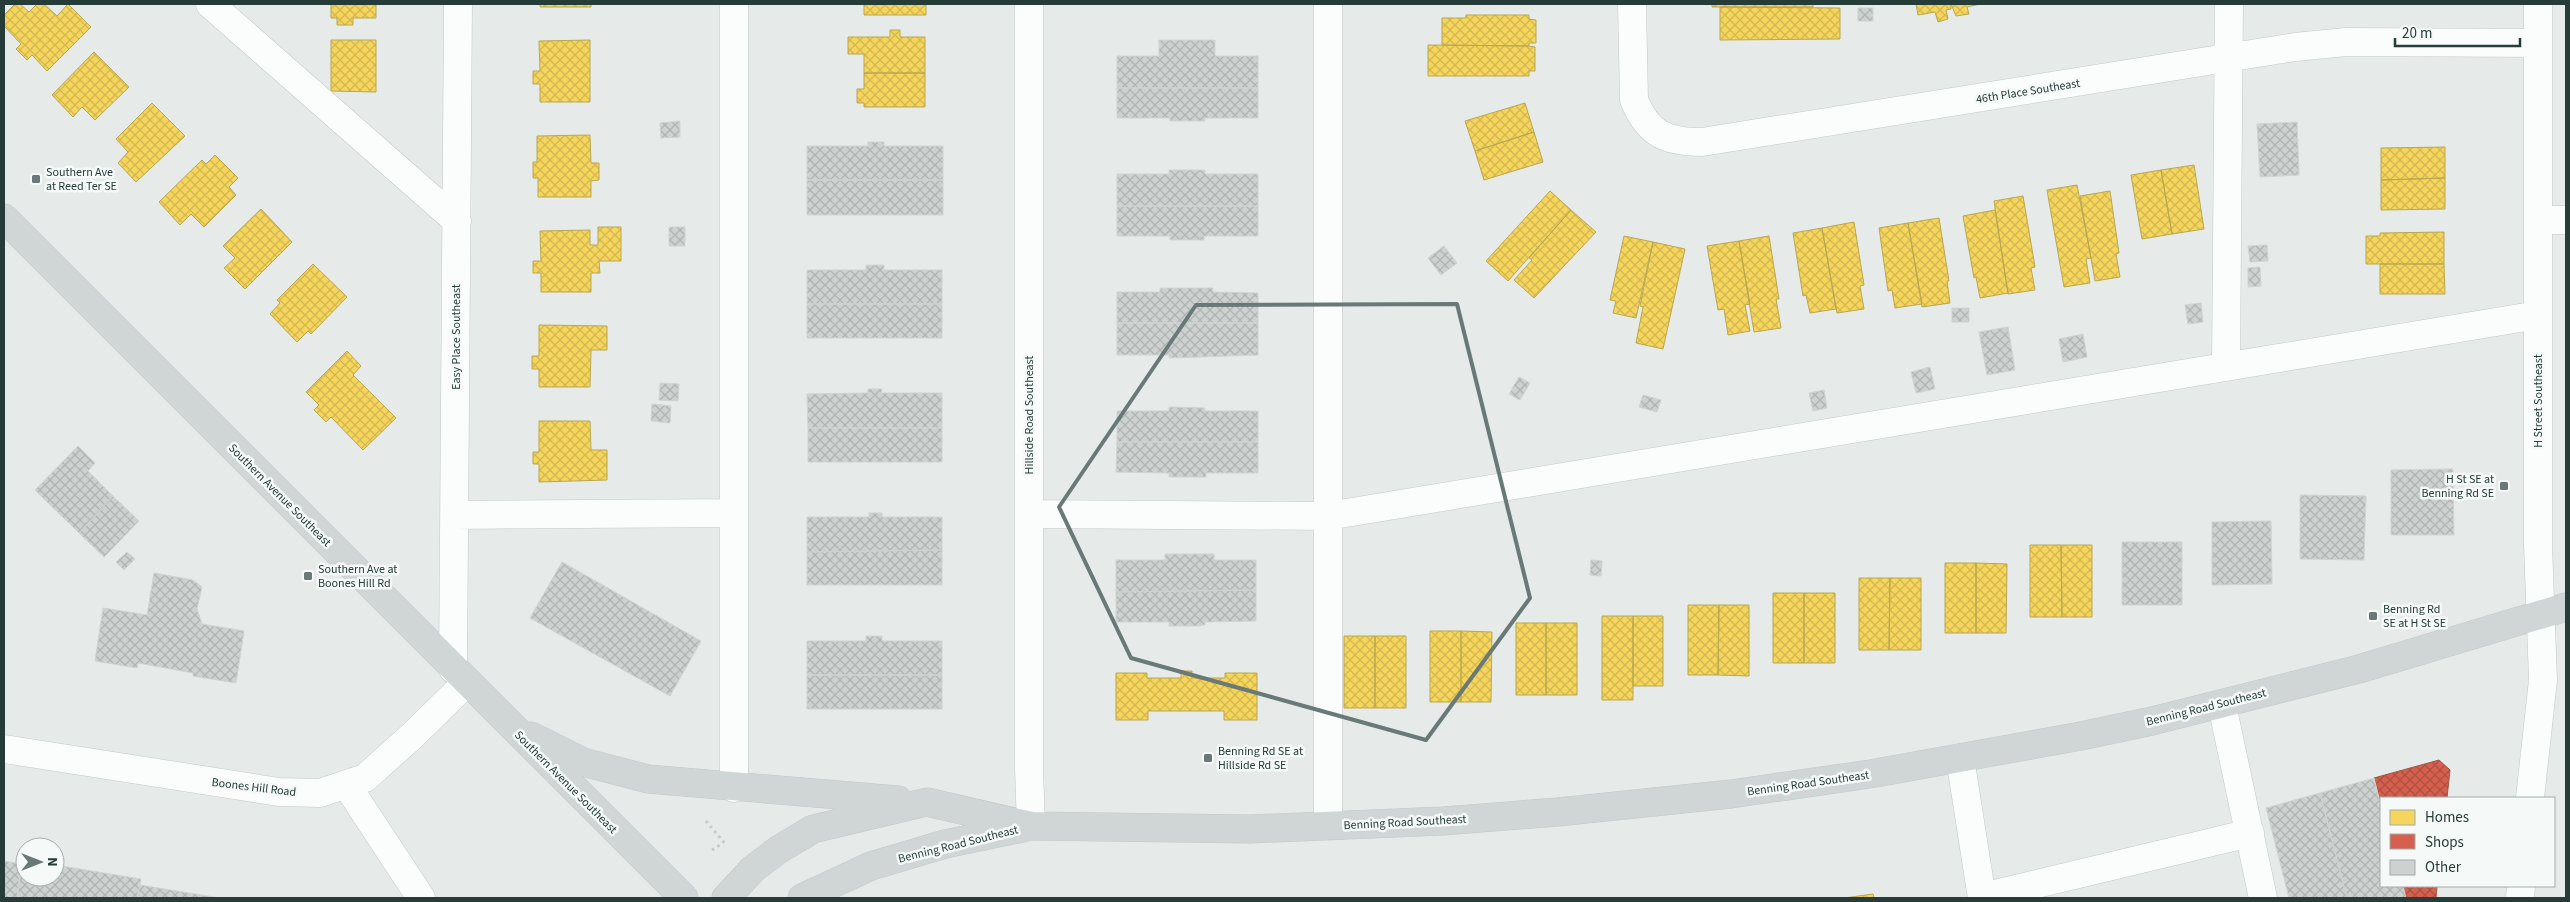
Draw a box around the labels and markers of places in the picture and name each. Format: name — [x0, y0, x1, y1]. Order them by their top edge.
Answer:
place label: Southern Ave at Reed Ter SE — [46, 164, 117, 195]
marker: Southern Ave at Reed Ter SE — [30, 173, 42, 185]
place label: H St SE at Benning Rd SE — [2421, 471, 2494, 502]
marker: H St SE at Benning Rd SE — [2498, 480, 2510, 492]
place label: Southern Ave at Boones Hill Rd — [318, 561, 397, 592]
marker: Southern Ave at Boones Hill Rd — [302, 570, 314, 582]
place label: Benning Rd SE at H St SE — [2383, 601, 2446, 632]
marker: Benning Rd SE at H St SE — [2367, 610, 2379, 622]
place label: Benning Rd SE at Hillside Rd SE — [1218, 743, 1303, 774]
marker: Benning Rd SE at Hillside Rd SE — [1202, 752, 1214, 764]

